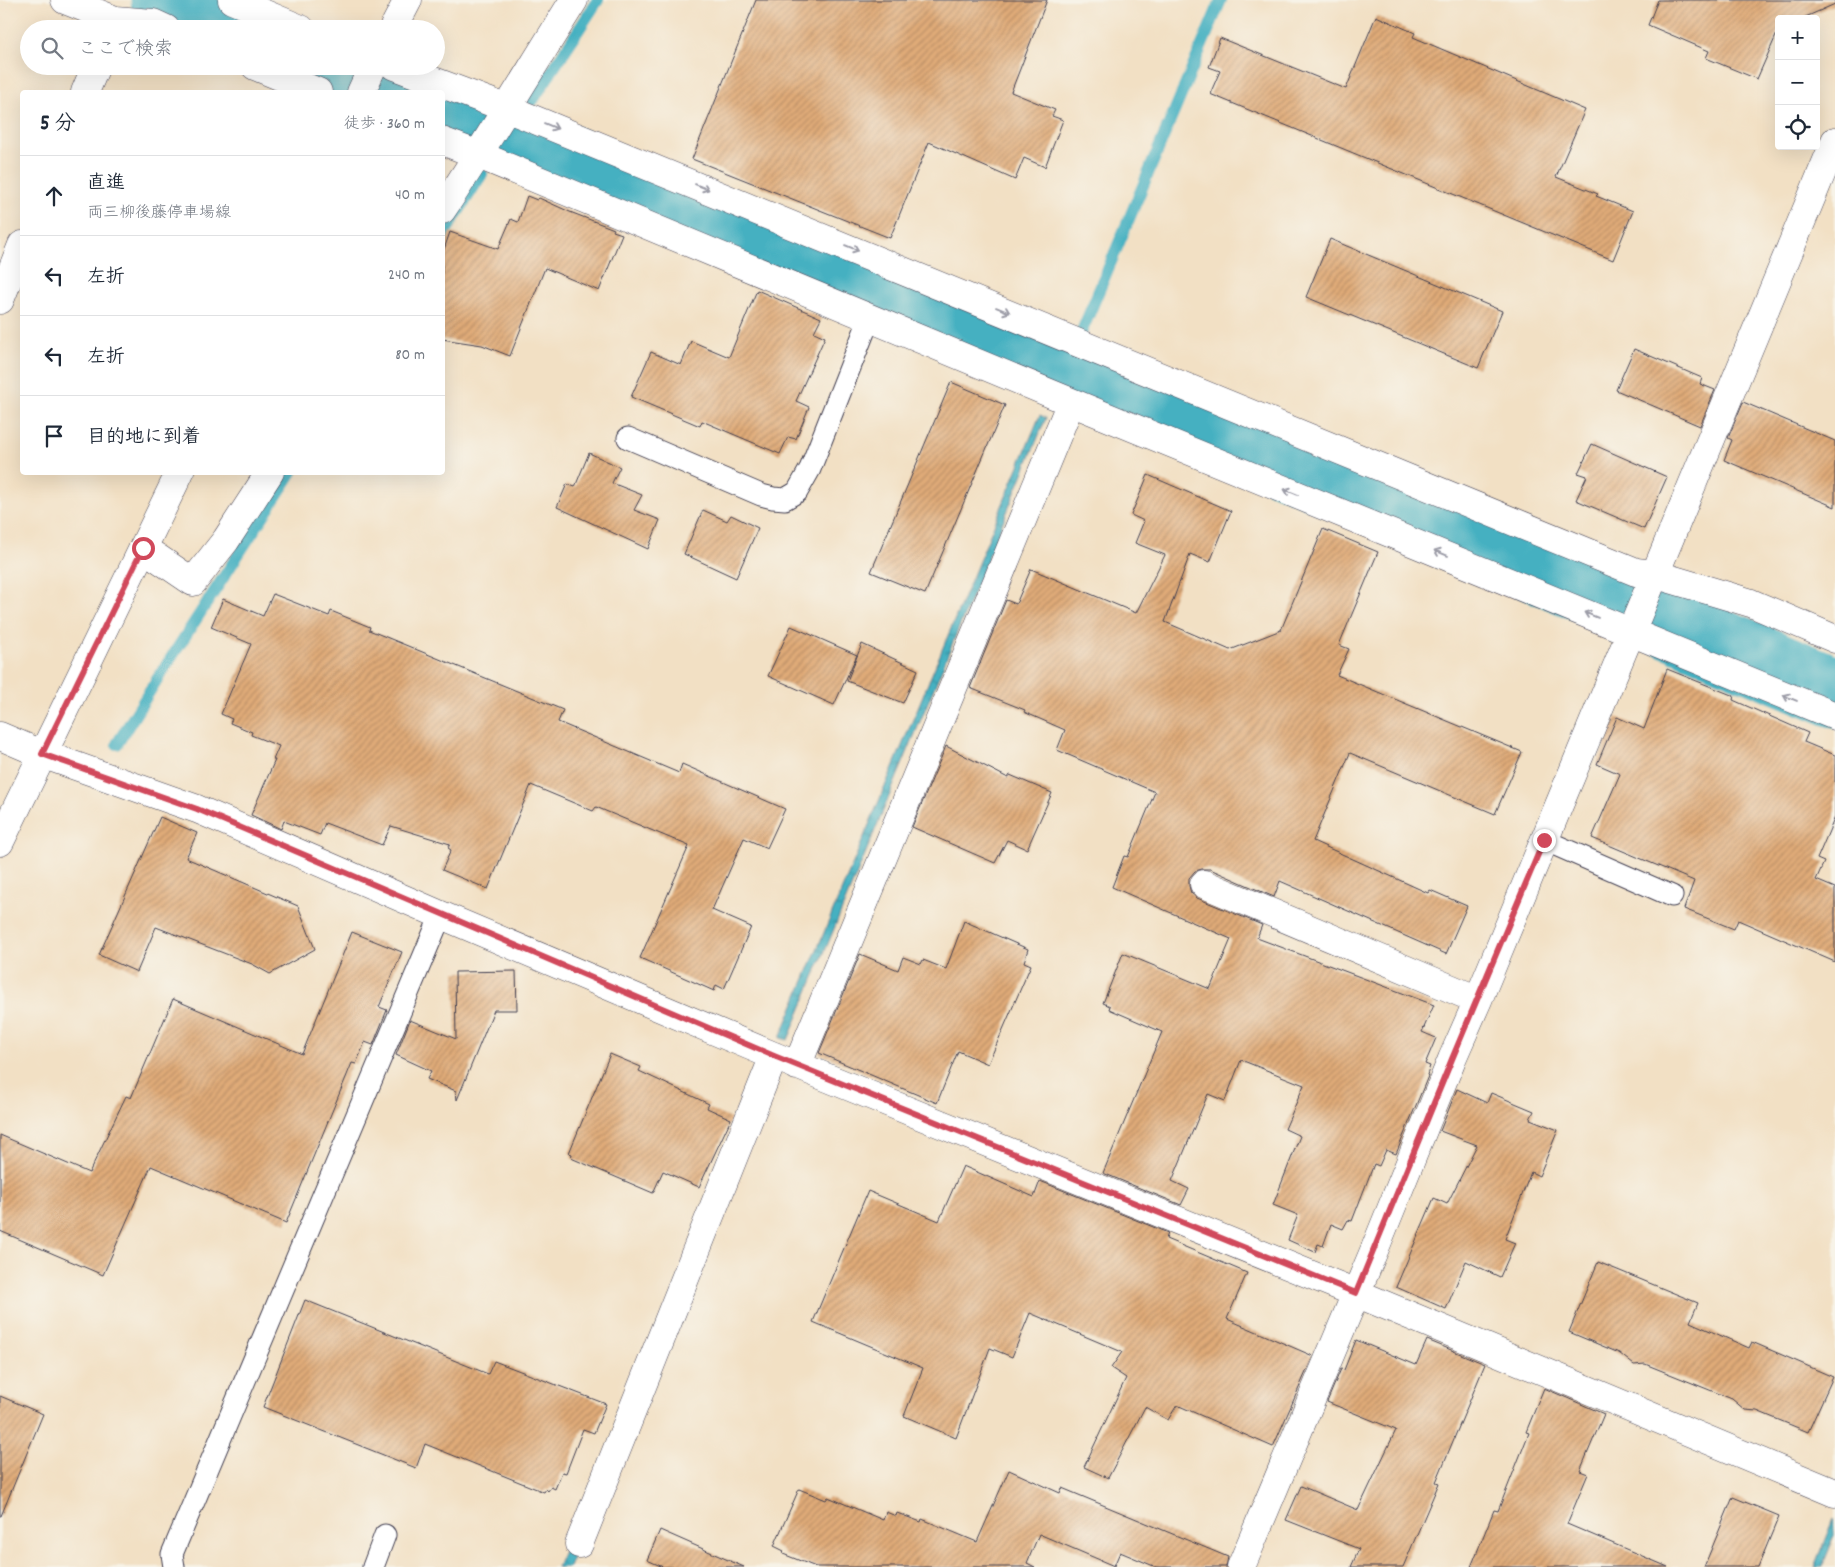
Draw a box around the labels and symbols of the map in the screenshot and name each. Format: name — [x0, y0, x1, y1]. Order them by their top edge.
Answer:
one-way arrow — [543, 122, 558, 131]
one-way arrow — [694, 183, 709, 192]
one-way arrow — [845, 245, 860, 254]
one-way arrow — [995, 306, 1010, 315]
one-way arrow — [1284, 486, 1299, 496]
route start — [132, 537, 155, 560]
one-way arrow — [1434, 548, 1449, 558]
one-way arrow — [1584, 610, 1600, 619]
one-way arrow — [1783, 692, 1798, 702]
route end — [1533, 829, 1556, 852]

